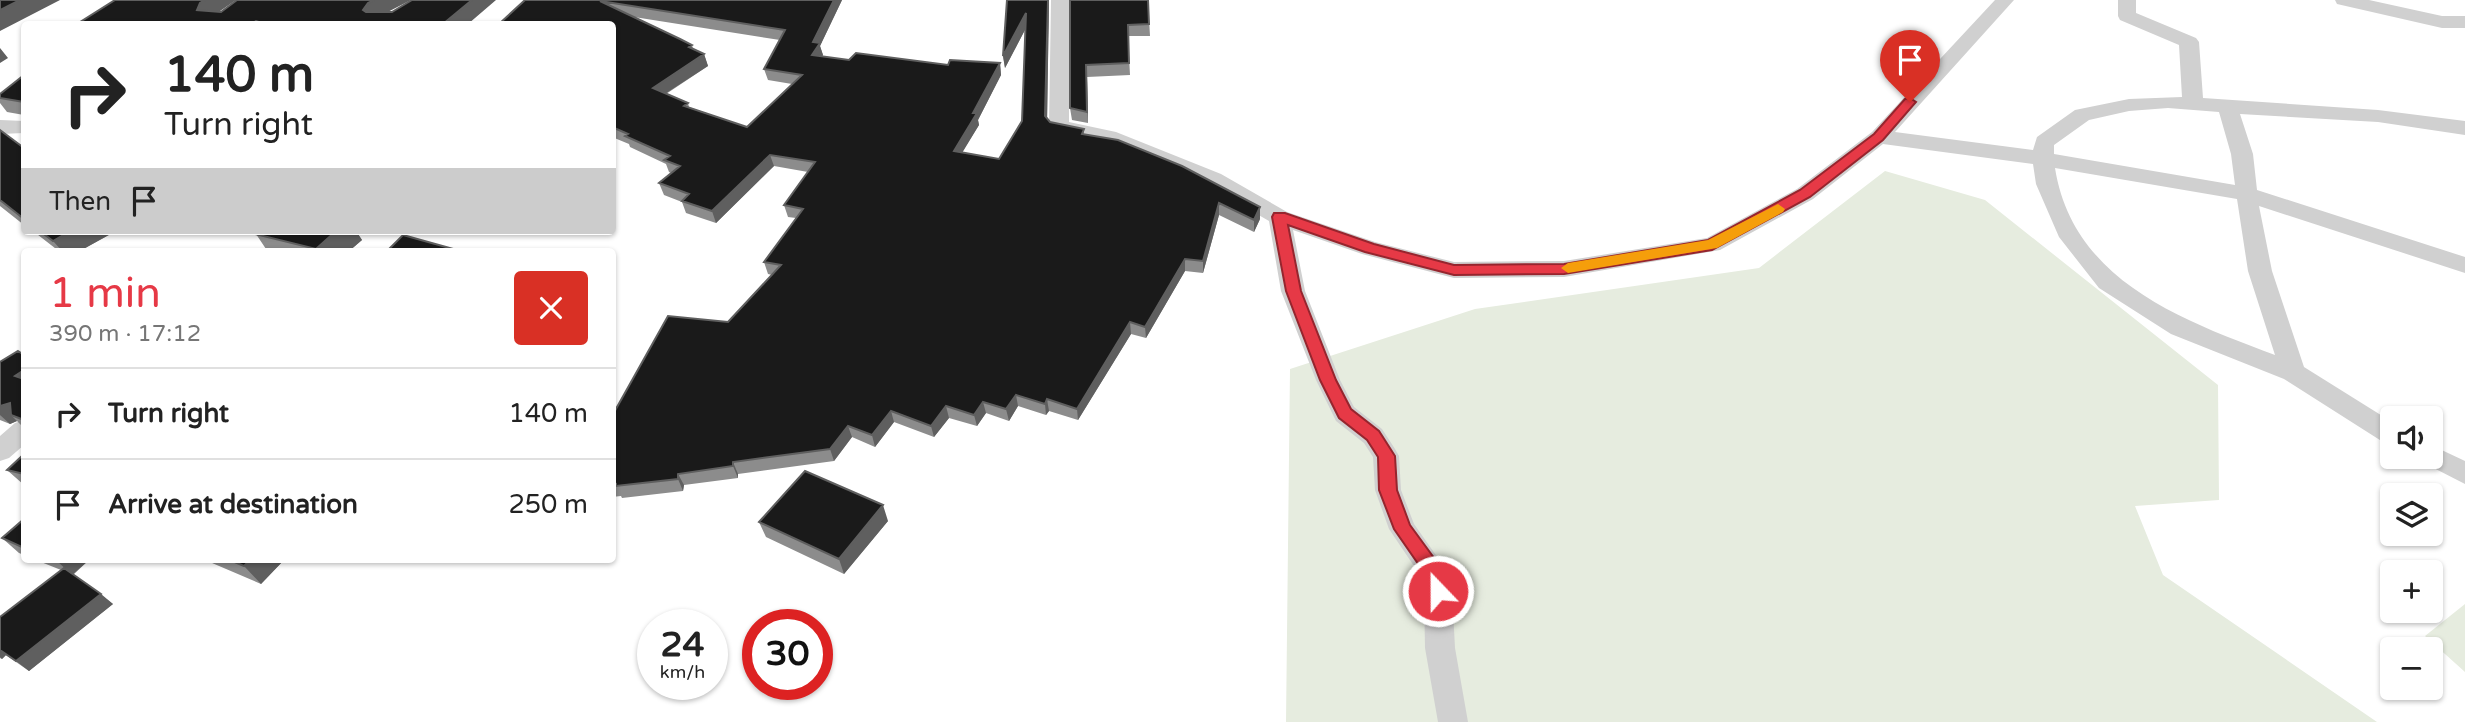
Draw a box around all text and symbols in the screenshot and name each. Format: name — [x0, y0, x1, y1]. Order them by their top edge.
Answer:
pin — [1880, 30, 1940, 102]
icon: arrive — [1891, 41, 1929, 79]
text: 140 m — [164, 46, 314, 105]
icon: right — [49, 49, 140, 140]
text: Turn right — [164, 106, 313, 144]
icon: arrive — [125, 182, 163, 220]
text: Then — [49, 186, 111, 217]
text: 1 min — [49, 268, 161, 319]
button: close — [514, 271, 588, 345]
text: 390 m · 17:12 — [49, 320, 201, 348]
icon: right — [49, 395, 87, 433]
text: Turn right — [108, 398, 229, 429]
text: 140 m — [508, 398, 588, 429]
map controls — [2380, 406, 2443, 700]
button: sound — [2380, 406, 2443, 469]
button: layers — [2380, 483, 2443, 546]
icon: arrive — [49, 486, 87, 524]
text: Arrive at destination — [108, 489, 358, 520]
text: 250 m — [508, 489, 588, 520]
position arrow — [1401, 554, 1475, 628]
button: + — [2380, 560, 2443, 623]
speed limit sign: 30 — [742, 609, 833, 700]
text: 24 — [661, 624, 704, 666]
button: − — [2380, 637, 2443, 700]
text: km/h — [660, 661, 705, 683]

